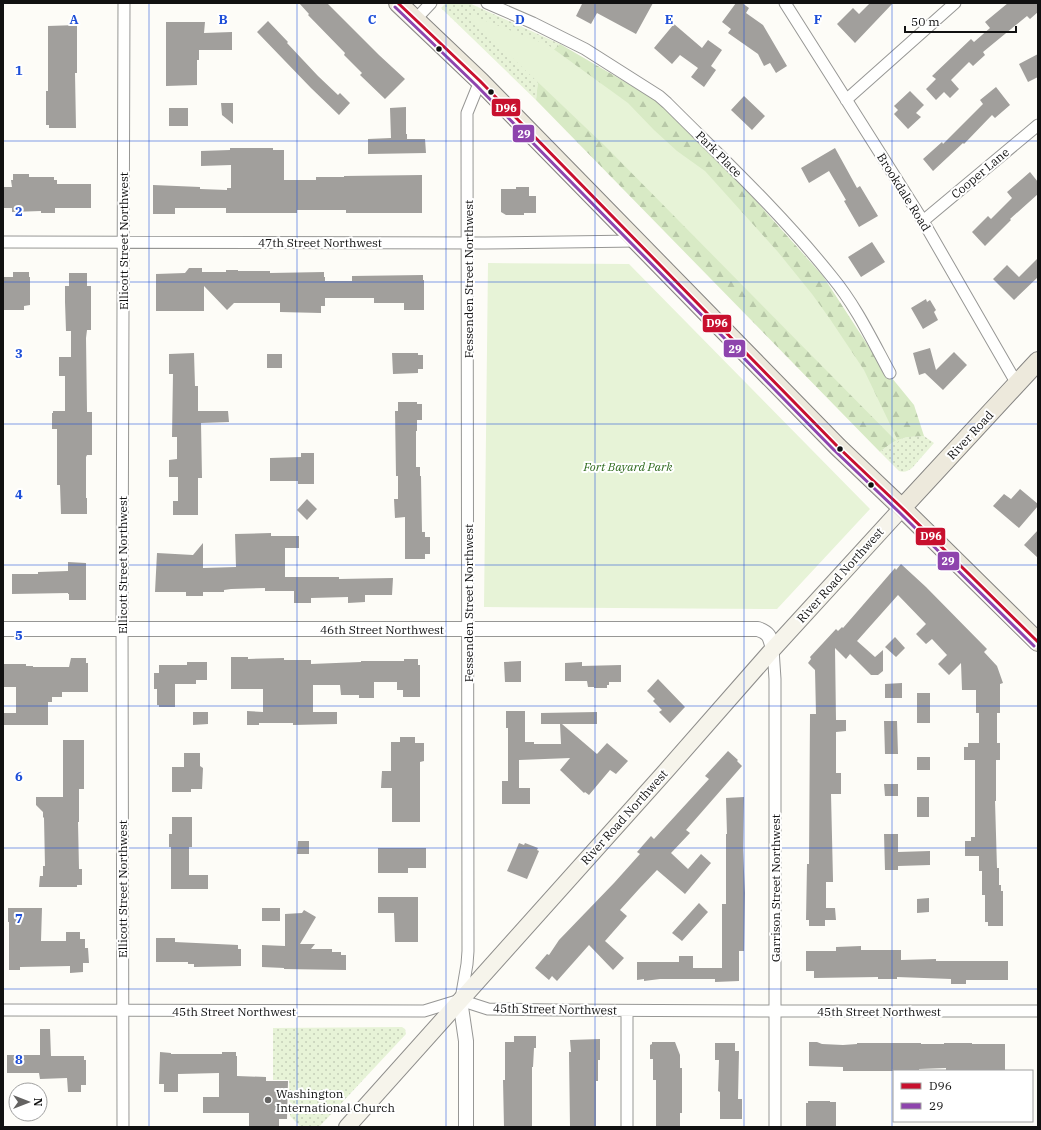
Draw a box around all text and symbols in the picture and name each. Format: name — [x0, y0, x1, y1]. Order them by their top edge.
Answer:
scale bar — [905, 8, 1016, 34]
text: A — [69, 11, 79, 28]
text: B — [218, 11, 228, 28]
text: C — [368, 11, 377, 28]
text: D — [515, 11, 525, 28]
text: E — [665, 11, 673, 28]
text: F — [814, 11, 822, 28]
text: 50 m — [911, 14, 940, 29]
unlabelled marker — [434, 44, 444, 54]
text: 1 — [15, 62, 23, 79]
unlabelled marker — [486, 87, 496, 97]
line badge: D96 — [491, 98, 521, 117]
text: D96 — [495, 101, 517, 115]
line badge: 29 — [512, 124, 535, 143]
text: 29 — [517, 127, 531, 141]
street label: Park Place — [693, 128, 745, 180]
street label: Cooper Lane — [948, 144, 1012, 202]
street label: Brookdale Road — [874, 150, 934, 234]
street label: Ellicott Street Northwest — [116, 172, 131, 310]
street label: Fessenden Street Northwest — [461, 200, 476, 358]
text: 2 — [15, 203, 23, 220]
street label: 47th Street Northwest — [258, 235, 382, 250]
line badge: D96 — [702, 314, 732, 333]
text: D96 — [706, 316, 728, 330]
line badge: 29 — [723, 339, 746, 358]
text: 29 — [728, 342, 742, 356]
text: 3 — [15, 345, 23, 362]
street label: River Road — [944, 407, 996, 463]
unlabelled marker — [835, 444, 845, 454]
park label: Fort Bayard Park — [582, 459, 673, 474]
unlabelled marker — [866, 480, 876, 490]
text: 4 — [15, 486, 23, 503]
street label: Ellicott Street Northwest — [115, 496, 130, 634]
street label: Fessenden Street Northwest — [461, 524, 476, 682]
street label: River Road Northwest — [793, 524, 887, 626]
line badge: D96 — [915, 527, 946, 546]
text: D96 — [920, 529, 942, 543]
line badge: 29 — [937, 551, 960, 571]
text: 29 — [941, 554, 955, 568]
street label: 46th Street Northwest — [320, 622, 444, 637]
text: 5 — [15, 627, 23, 644]
street label: River Road Northwest — [577, 766, 671, 868]
text: 6 — [15, 768, 23, 785]
street label: Garrison Street Northwest — [768, 814, 783, 962]
street label: Ellicott Street Northwest — [115, 820, 130, 958]
text: 7 — [15, 910, 23, 927]
street label: 45th Street Northwest — [493, 1000, 617, 1018]
street label: 45th Street Northwest — [172, 1004, 296, 1019]
street label: 45th Street Northwest — [817, 1004, 941, 1019]
text: 8 — [15, 1051, 23, 1068]
legend — [893, 1070, 1033, 1122]
text: D96 — [929, 1078, 952, 1093]
north arrow — [8, 1082, 48, 1122]
place label: Washington International Church — [276, 1086, 396, 1115]
marker: Washington International Church — [263, 1095, 273, 1105]
text: N — [31, 1098, 45, 1107]
text: 29 — [929, 1098, 943, 1113]

